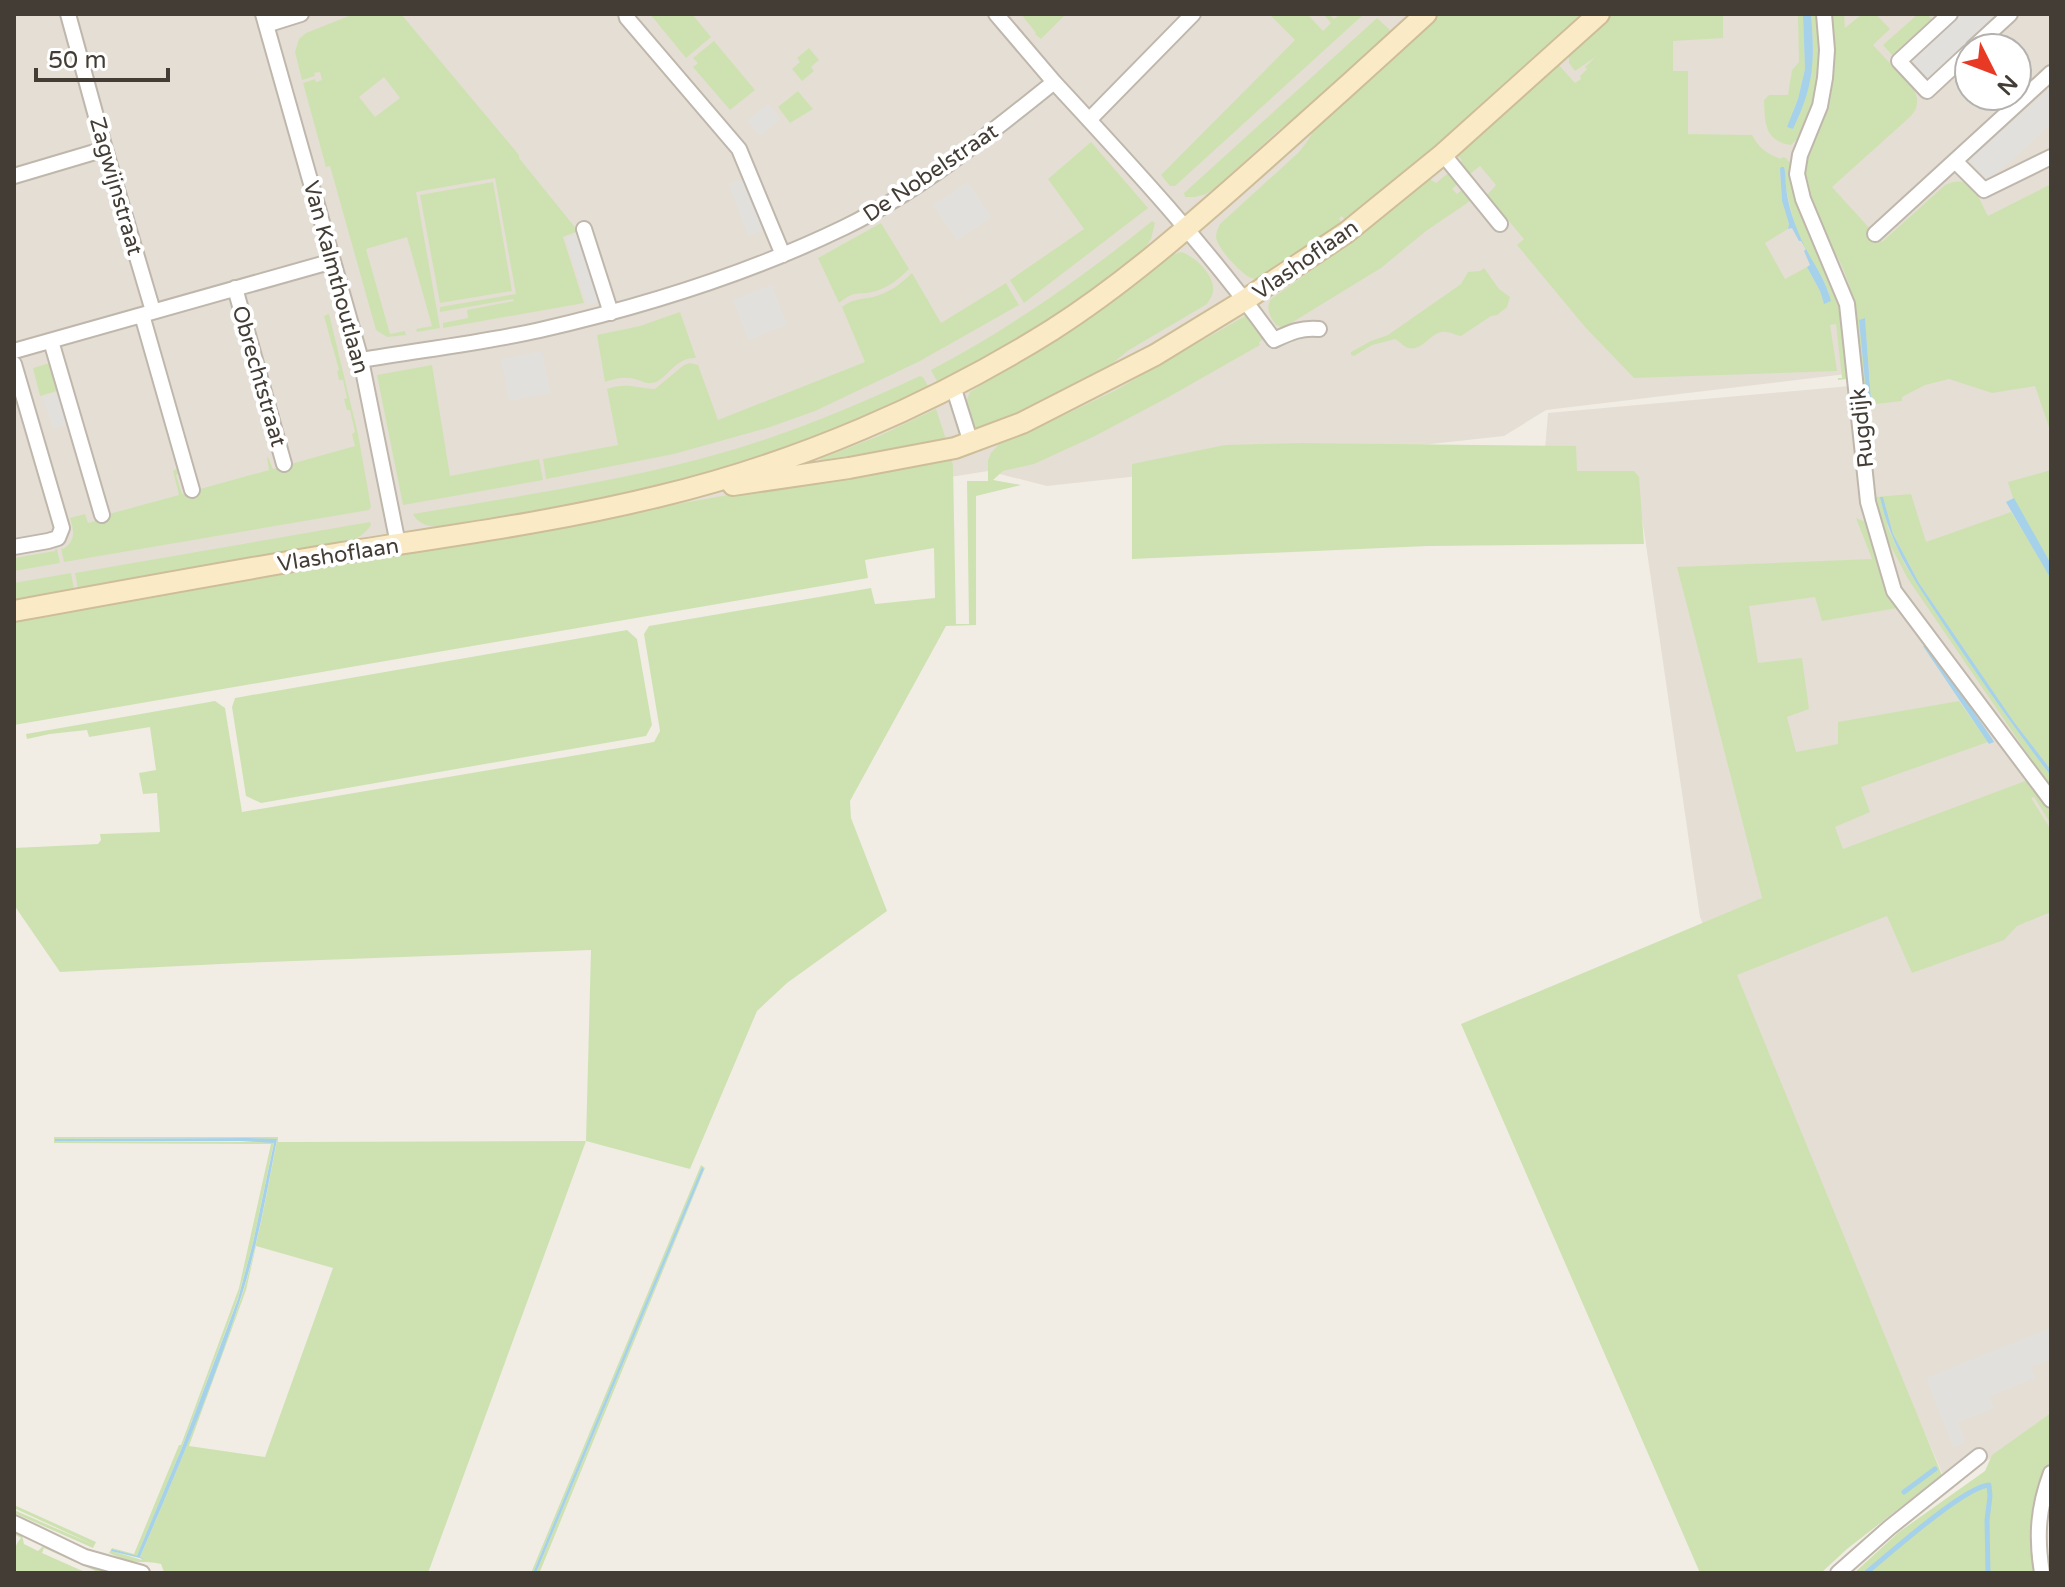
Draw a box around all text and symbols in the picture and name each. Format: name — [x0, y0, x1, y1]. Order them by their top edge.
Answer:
scale bar — [36, 32, 168, 82]
north arrow — [1953, 32, 2033, 112]
text: 50 m — [48, 46, 106, 75]
text: N — [1992, 69, 2023, 100]
street label: Zagwijnstraat — [84, 114, 148, 258]
street label: De Nobelstraat — [858, 118, 1003, 228]
street label: Van Kalmthoutlaan — [298, 178, 374, 377]
street label: Vlashoflaan — [1248, 214, 1363, 306]
street label: Obrechtstraat — [226, 303, 292, 450]
street label: Rugdijk — [1845, 387, 1879, 469]
street label: Vlashoflaan — [276, 533, 401, 577]

